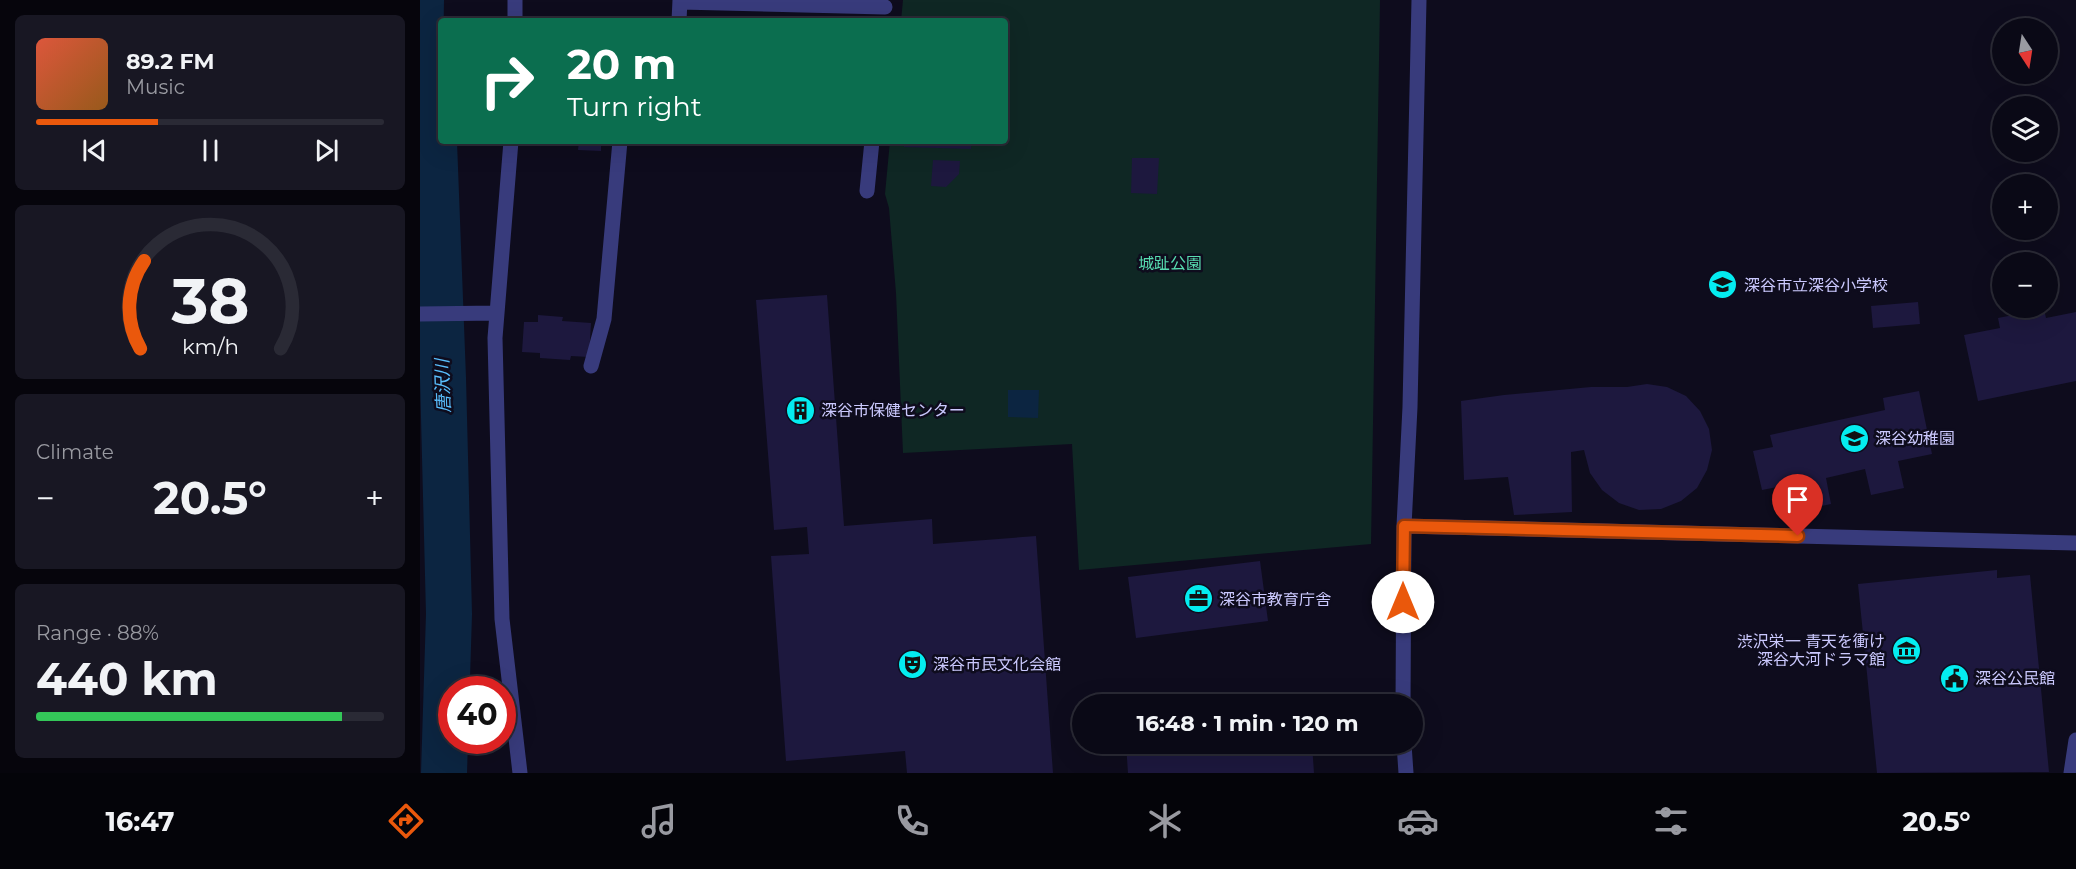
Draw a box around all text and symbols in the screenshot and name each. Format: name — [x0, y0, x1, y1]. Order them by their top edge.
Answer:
north arrow — [1992, 18, 2058, 84]
map controls — [1992, 18, 2058, 318]
text: 20 m — [567, 38, 676, 90]
icon: right — [468, 42, 546, 120]
text: 89.2 FM — [126, 48, 215, 75]
text: Music — [126, 75, 185, 99]
text: Turn right — [567, 90, 702, 123]
button: layers — [1992, 96, 2058, 162]
icon: previous — [78, 134, 111, 167]
icon: pause — [194, 134, 227, 167]
icon: next — [310, 134, 343, 167]
button: + — [1992, 174, 2058, 240]
button: − — [1992, 252, 2058, 318]
park label: 城趾公園 — [1138, 254, 1202, 273]
text: 38 — [170, 263, 249, 339]
school or university icon: 深谷市立深谷小学校 — [1707, 269, 1739, 301]
place label: 深谷市立深谷小学校 — [1744, 276, 1888, 295]
text: km/h — [181, 333, 239, 359]
water label: 唐沢川 — [431, 357, 455, 413]
building icon: 深谷市保健センター — [784, 394, 816, 426]
place label: 深谷市保健センター — [821, 401, 965, 420]
school or university icon: 深谷幼稚園 — [1838, 422, 1870, 454]
place label: 深谷幼稚園 — [1875, 429, 1955, 448]
text: Climate — [36, 440, 114, 464]
text: 20.5° — [153, 470, 267, 525]
pin — [1772, 474, 1823, 536]
text: − — [36, 478, 55, 518]
text: + — [365, 478, 384, 518]
icon: arrive — [1781, 483, 1814, 516]
position arrow — [1371, 570, 1435, 634]
office icon: 深谷市教育庁舎 — [1182, 583, 1214, 615]
place label: 深谷市教育庁舎 — [1219, 590, 1331, 609]
text: Range · 88% — [36, 621, 159, 645]
place label: 渋沢栄一 青天を衝け 深谷大河ドラマ館 — [1737, 632, 1885, 669]
museum icon: 渋沢栄一 青天を衝け 深谷大河ドラマ館 — [1890, 634, 1922, 666]
theatre icon: 深谷市民文化会館 — [896, 648, 928, 680]
text: 440 km — [36, 651, 218, 706]
place label: 深谷市民文化会館 — [933, 655, 1061, 674]
public building icon: 深谷公民館 — [1938, 662, 1970, 694]
place label: 深谷公民館 — [1975, 669, 2055, 688]
speed limit sign: 40 — [438, 676, 516, 754]
text: 16:48 · 1 min · 120 m — [1136, 710, 1359, 737]
icon: directions — [385, 800, 427, 842]
icon: music — [638, 800, 680, 842]
icon: phone — [891, 800, 933, 842]
icon: climate — [1144, 800, 1186, 842]
icon: car — [1397, 800, 1439, 842]
icon: filters — [1650, 800, 1692, 842]
text: 16:47 — [105, 805, 175, 838]
text: 20.5° — [1902, 805, 1971, 838]

